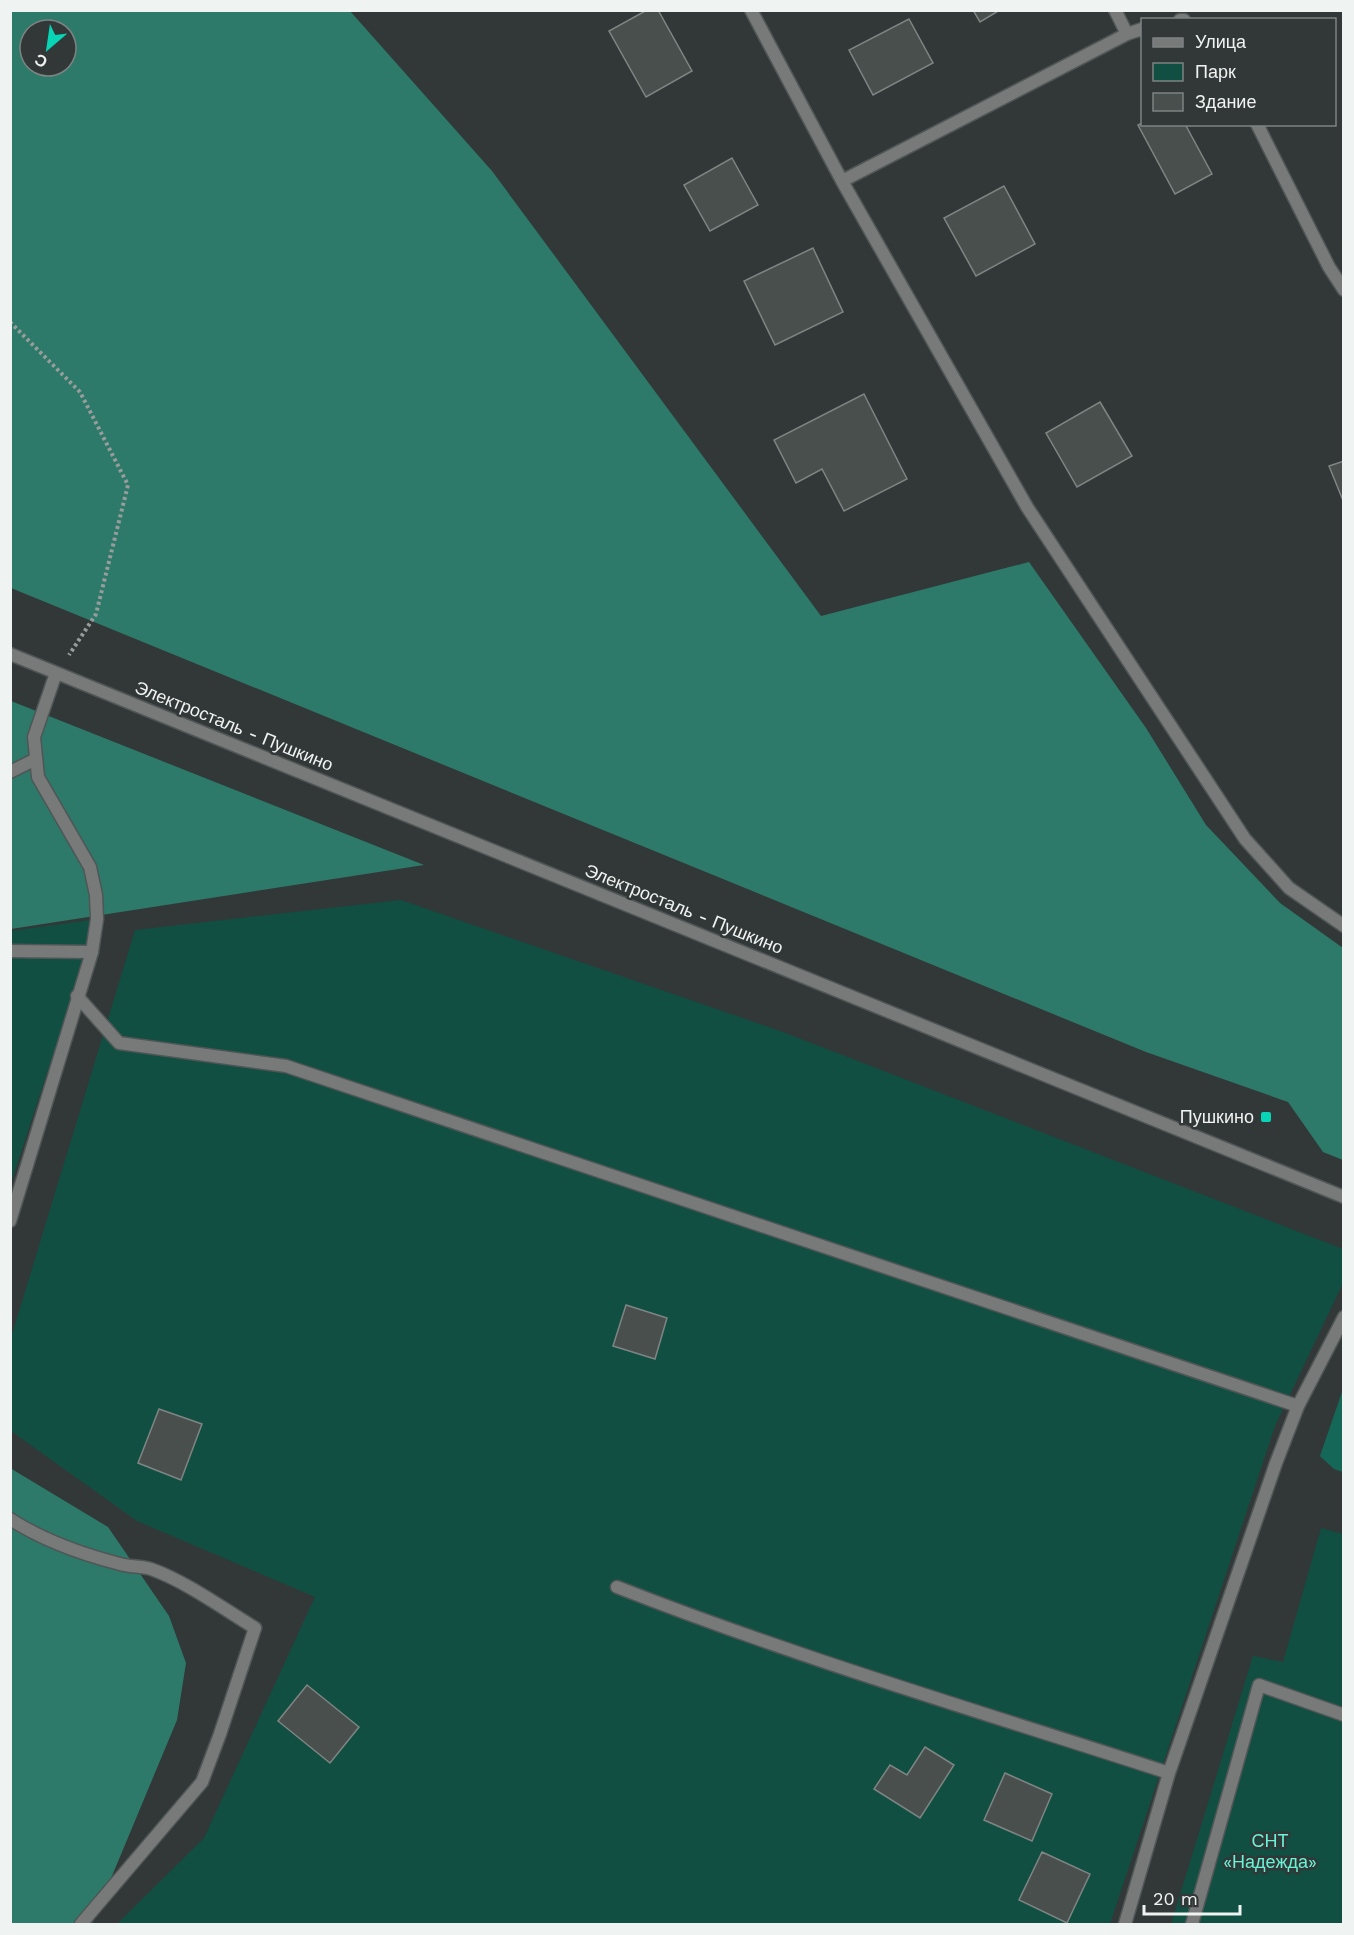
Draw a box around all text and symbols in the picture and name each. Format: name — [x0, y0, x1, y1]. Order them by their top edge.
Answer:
north arrow — [18, 18, 78, 78]
legend — [1141, 18, 1336, 126]
text: Улица — [1195, 31, 1247, 52]
text: С — [31, 49, 51, 72]
text: Парк — [1195, 61, 1236, 82]
text: Здание — [1195, 91, 1256, 112]
street label: Электросталь - Пушкино — [132, 676, 336, 775]
street label: Электросталь - Пушкино — [582, 859, 786, 958]
place label: Пушкино — [1180, 1106, 1254, 1127]
marker: Пушкино — [1259, 1110, 1273, 1124]
park label: СНТ «Надежда» — [1223, 1830, 1317, 1872]
scale bar — [1144, 1878, 1240, 1916]
text: 20 m — [1153, 1888, 1198, 1909]

